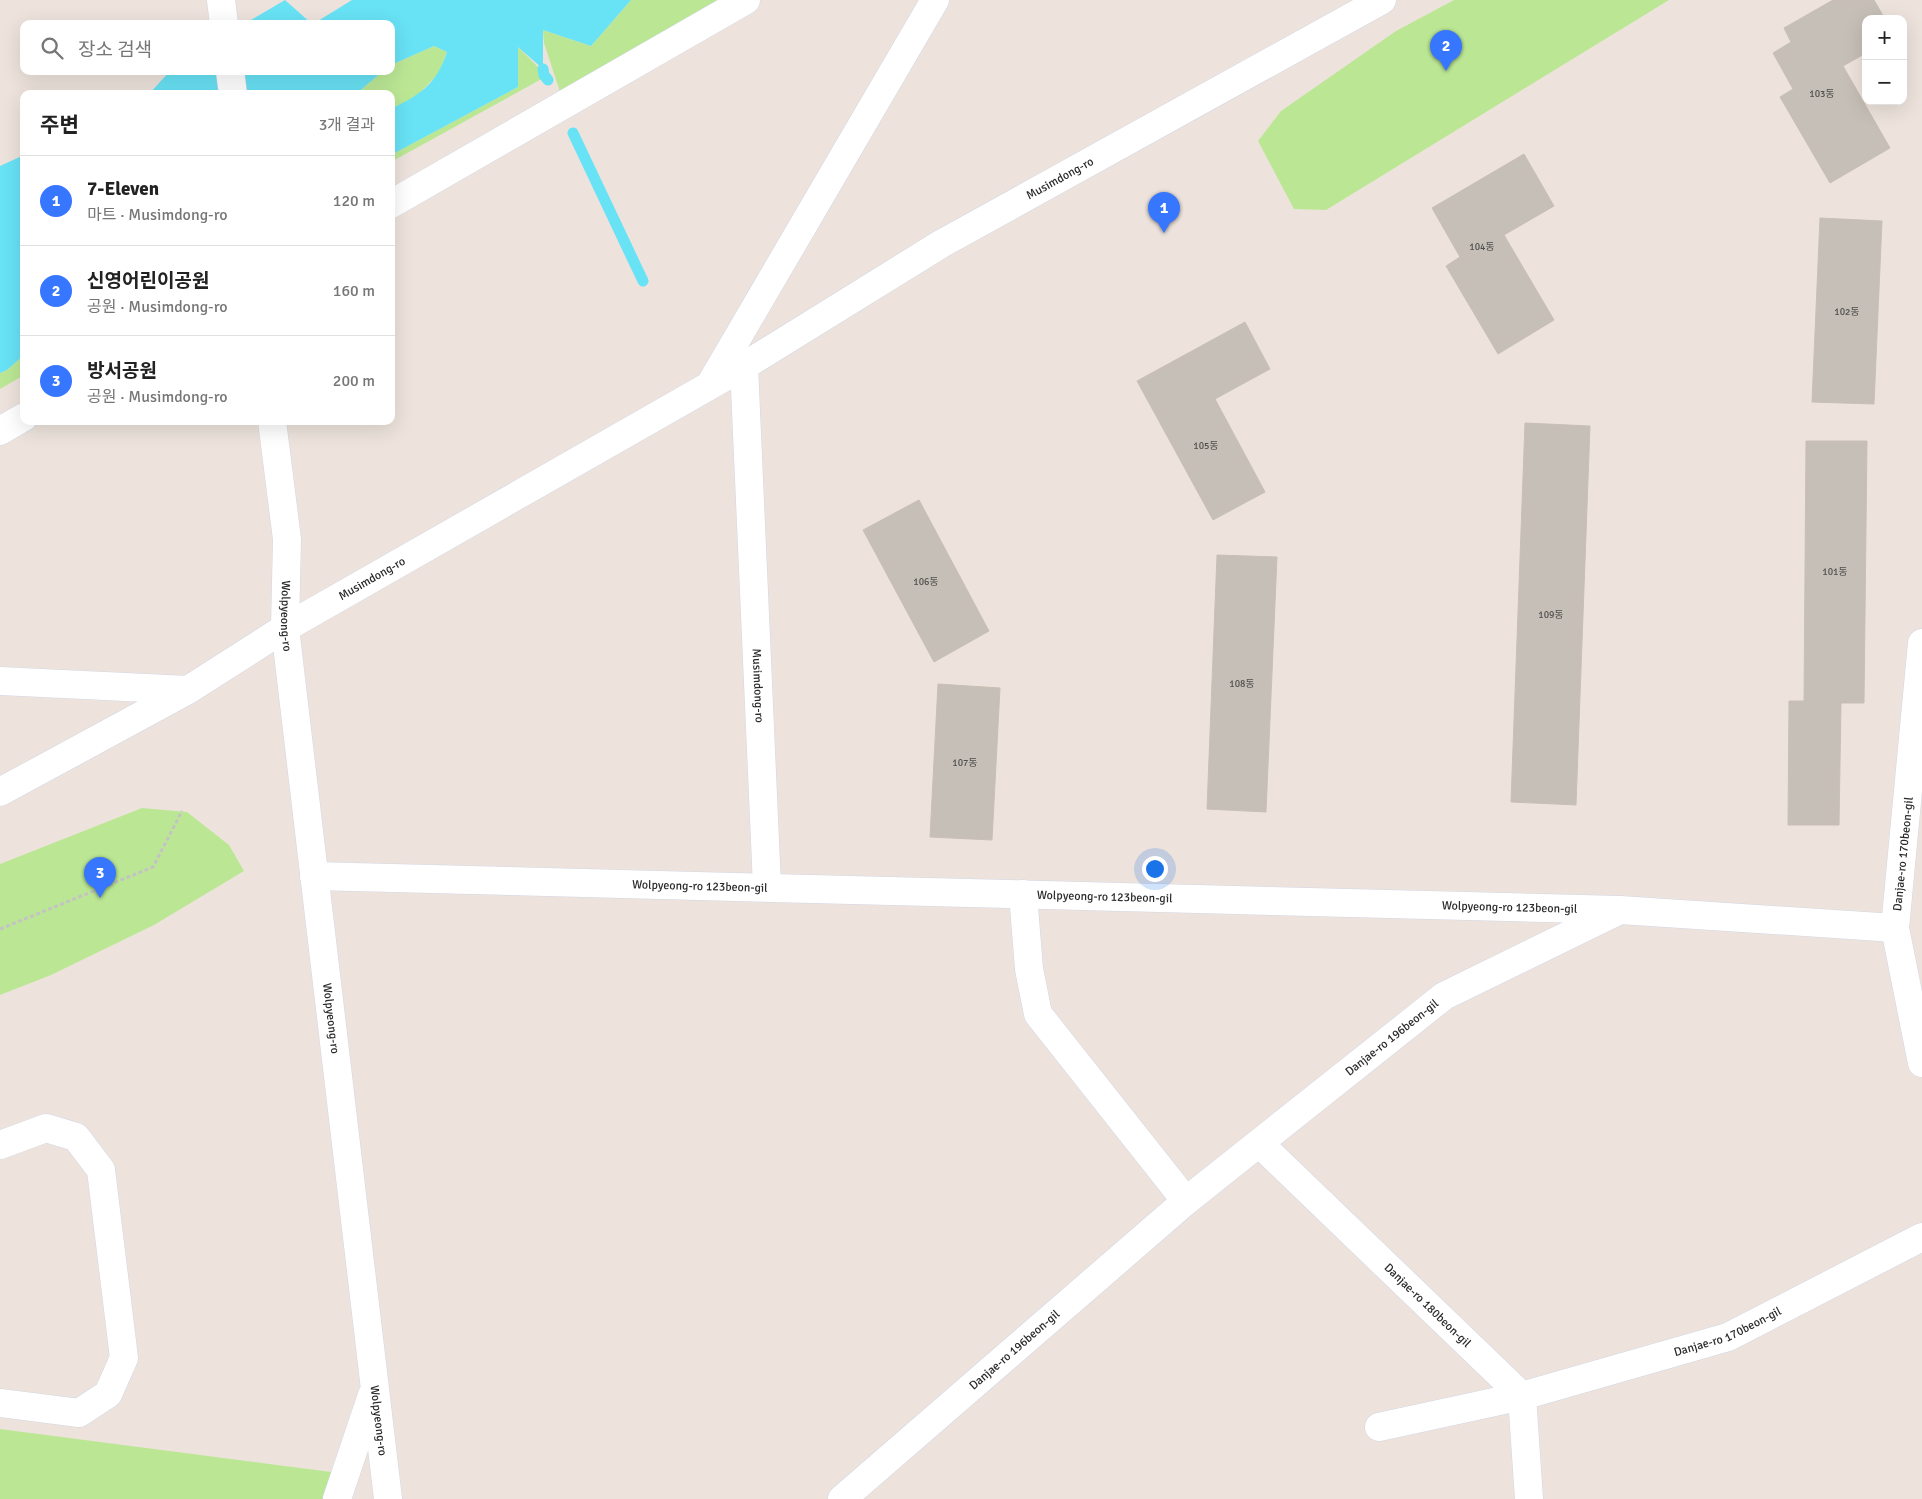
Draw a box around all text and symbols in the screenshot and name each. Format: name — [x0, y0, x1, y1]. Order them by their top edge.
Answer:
map controls — [1862, 15, 1907, 105]
button: + — [1862, 15, 1907, 60]
search box — [20, 20, 395, 75]
pin: 2 — [1430, 30, 1462, 71]
icon: search — [38, 34, 66, 62]
text: 장소 검색 — [78, 38, 152, 62]
button: − — [1862, 60, 1907, 105]
house number: 103동 — [1809, 88, 1835, 100]
text: 주변 — [40, 112, 79, 138]
text: 3개 결과 — [319, 115, 375, 135]
street label: Musimdong-ro — [1024, 154, 1096, 203]
text: 7-Eleven — [87, 177, 159, 201]
text: 1 — [52, 191, 60, 211]
text: 120 m — [333, 191, 375, 211]
pin: 1 — [1148, 192, 1180, 233]
text: 마트 · Musimdong-ro — [87, 205, 228, 225]
house number: 104동 — [1469, 241, 1495, 253]
text: 신영어린이공원 — [87, 269, 209, 293]
text: 2 — [52, 281, 60, 301]
text: 160 m — [333, 281, 375, 301]
text: 공원 · Musimdong-ro — [87, 297, 228, 317]
house number: 102동 — [1834, 306, 1860, 318]
text: 방서공원 — [87, 359, 157, 383]
text: 3 — [52, 371, 60, 391]
text: 200 m — [333, 371, 375, 391]
text: 공원 · Musimdong-ro — [87, 387, 228, 407]
house number: 105동 — [1193, 440, 1219, 452]
street label: Musimdong-ro — [336, 554, 408, 604]
house number: 101동 — [1822, 566, 1848, 578]
house number: 106동 — [913, 576, 939, 588]
street label: Wolpyeong-ro — [277, 580, 295, 652]
house number: 109동 — [1538, 609, 1564, 621]
street label: Musimdong-ro — [749, 648, 767, 723]
house number: 108동 — [1229, 678, 1255, 690]
house number: 107동 — [952, 757, 978, 769]
street label: Danjae-ro 170beon-gil — [1890, 796, 1917, 912]
your location — [1142, 856, 1168, 882]
pin: 3 — [84, 857, 116, 898]
street label: Wolpyeong-ro 123beon-gil — [632, 877, 768, 896]
street label: Wolpyeong-ro 123beon-gil — [1037, 888, 1173, 906]
street label: Wolpyeong-ro 123beon-gil — [1442, 898, 1578, 917]
street label: Wolpyeong-ro — [319, 982, 342, 1055]
street label: Danjae-ro 196beon-gil — [1342, 996, 1442, 1079]
street label: Danjae-ro 180beon-gil — [1381, 1260, 1474, 1351]
street label: Danjae-ro 170beon-gil — [1672, 1304, 1784, 1360]
street label: Danjae-ro 196beon-gil — [966, 1306, 1063, 1393]
street label: Wolpyeong-ro — [367, 1384, 390, 1457]

